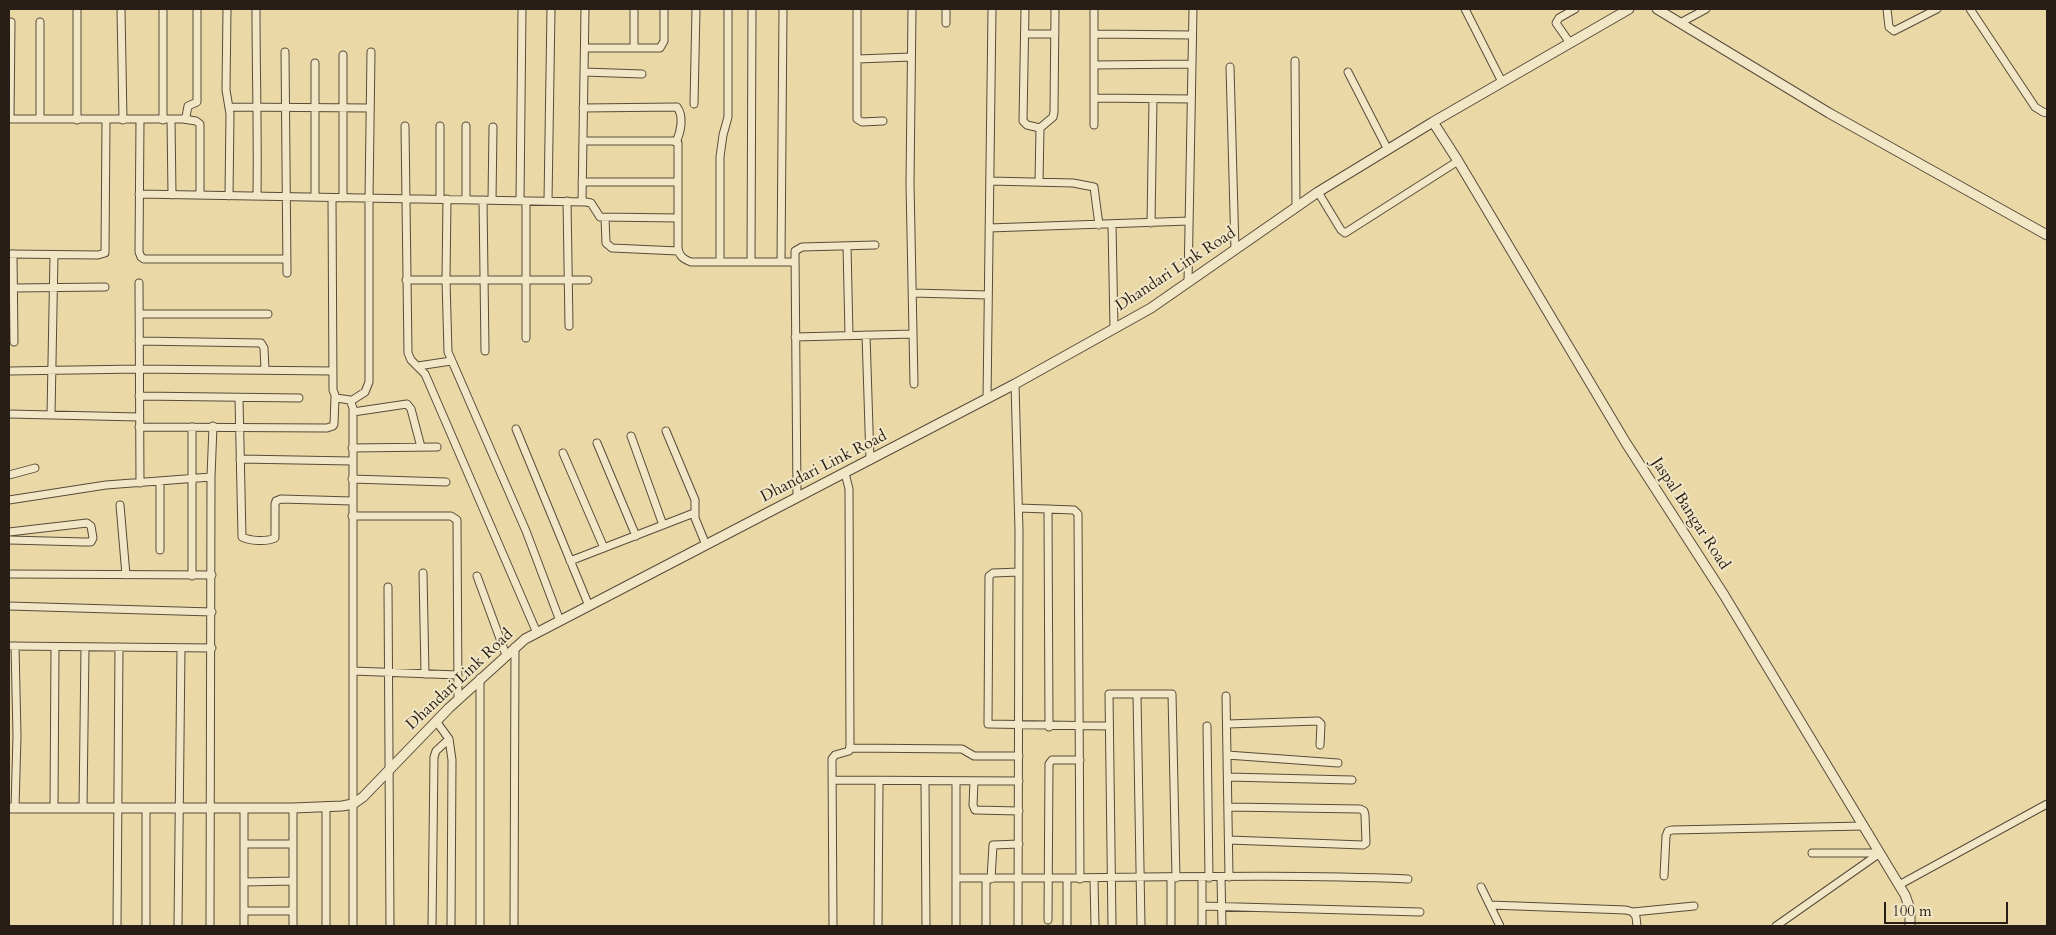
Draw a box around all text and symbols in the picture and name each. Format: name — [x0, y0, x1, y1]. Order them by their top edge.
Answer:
street label: Dhandari Link Road — [1112, 224, 1240, 316]
street label: Dhandari Link Road — [758, 427, 890, 507]
street label: Jaspal Bangar Road — [1647, 454, 1733, 574]
street label: Dhandari Link Road — [403, 626, 517, 734]
scale bar — [1886, 892, 2010, 924]
text: 100 m — [1892, 901, 1932, 921]

